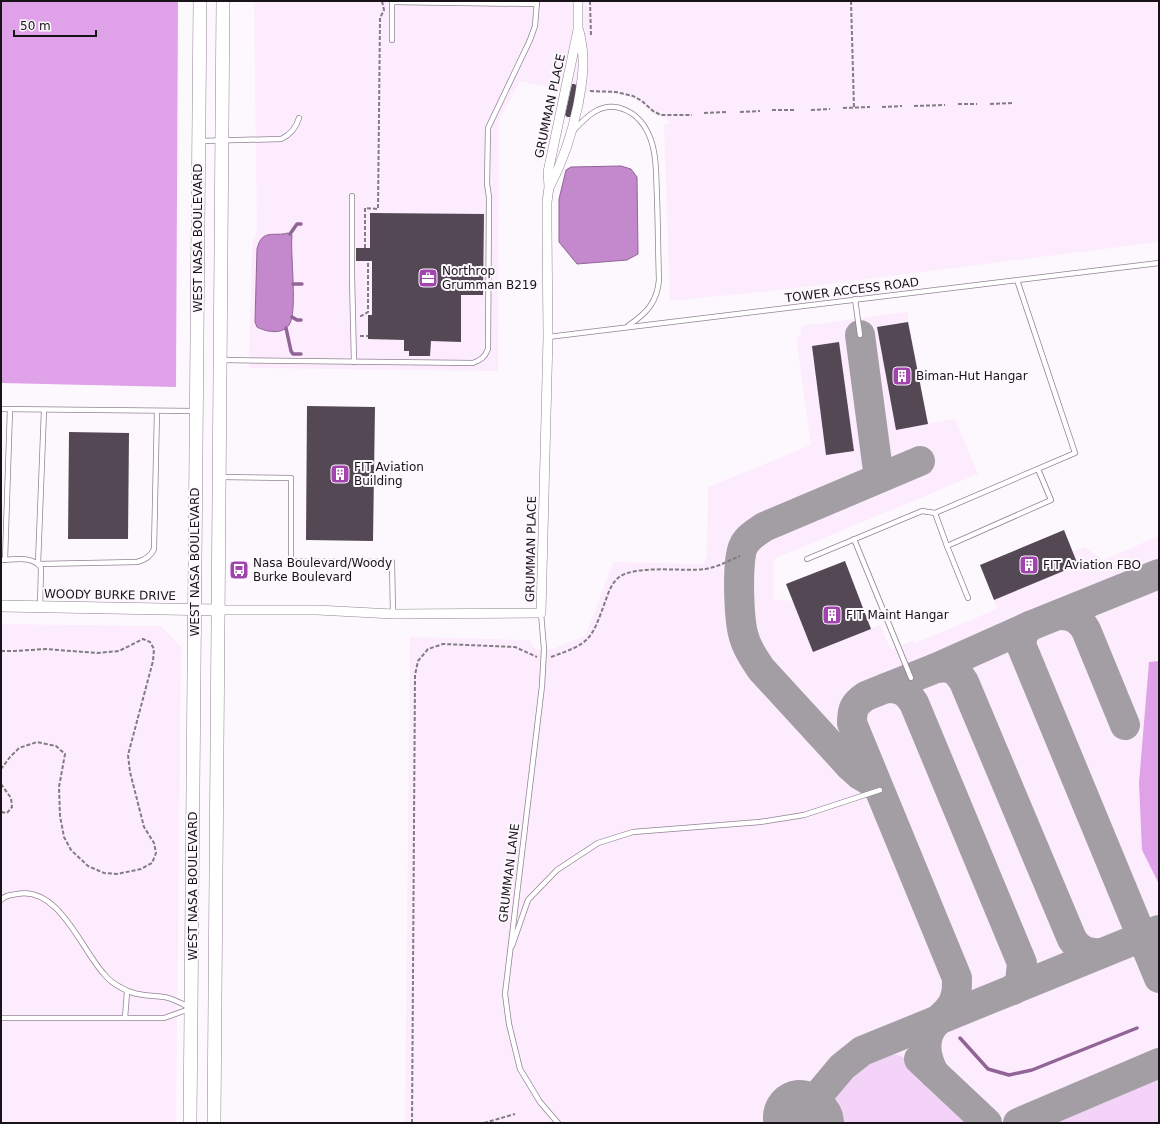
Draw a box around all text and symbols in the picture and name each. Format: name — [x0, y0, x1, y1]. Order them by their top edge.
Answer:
scale bar — [14, 12, 96, 38]
text: 50 m — [20, 19, 51, 33]
street label: GRUMMAN PLACE — [532, 53, 568, 159]
street label: WEST NASA BOULEVARD — [191, 163, 205, 313]
place label: Northrop Grumman B219 — [442, 264, 537, 292]
office icon: Northrop Grumman B219 — [417, 267, 439, 289]
street label: TOWER ACCESS ROAD — [783, 275, 920, 305]
building icon: Biman-Hut Hangar — [891, 365, 913, 387]
place label: Biman-Hut Hangar — [916, 369, 1028, 383]
place label: FIT Aviation Building — [354, 460, 424, 488]
building icon: FIT Aviation Building — [329, 463, 351, 485]
street label: WEST NASA BOULEVARD — [188, 487, 202, 637]
street label: GRUMMAN PLACE — [523, 496, 539, 602]
building icon: FIT Aviation FBO — [1018, 554, 1040, 576]
place label: Nasa Boulevard/Woody Burke Boulevard — [253, 556, 392, 584]
place label: FIT Aviation FBO — [1043, 558, 1141, 572]
bus stop icon: Nasa Boulevard/Woody Burke Boulevard — [228, 559, 250, 581]
street label: WOODY BURKE DRIVE — [44, 587, 176, 603]
building icon: FIT Maint Hangar — [821, 604, 843, 626]
place label: FIT Maint Hangar — [846, 608, 949, 622]
street label: WEST NASA BOULEVARD — [186, 811, 200, 961]
street label: GRUMMAN LANE — [496, 823, 522, 923]

